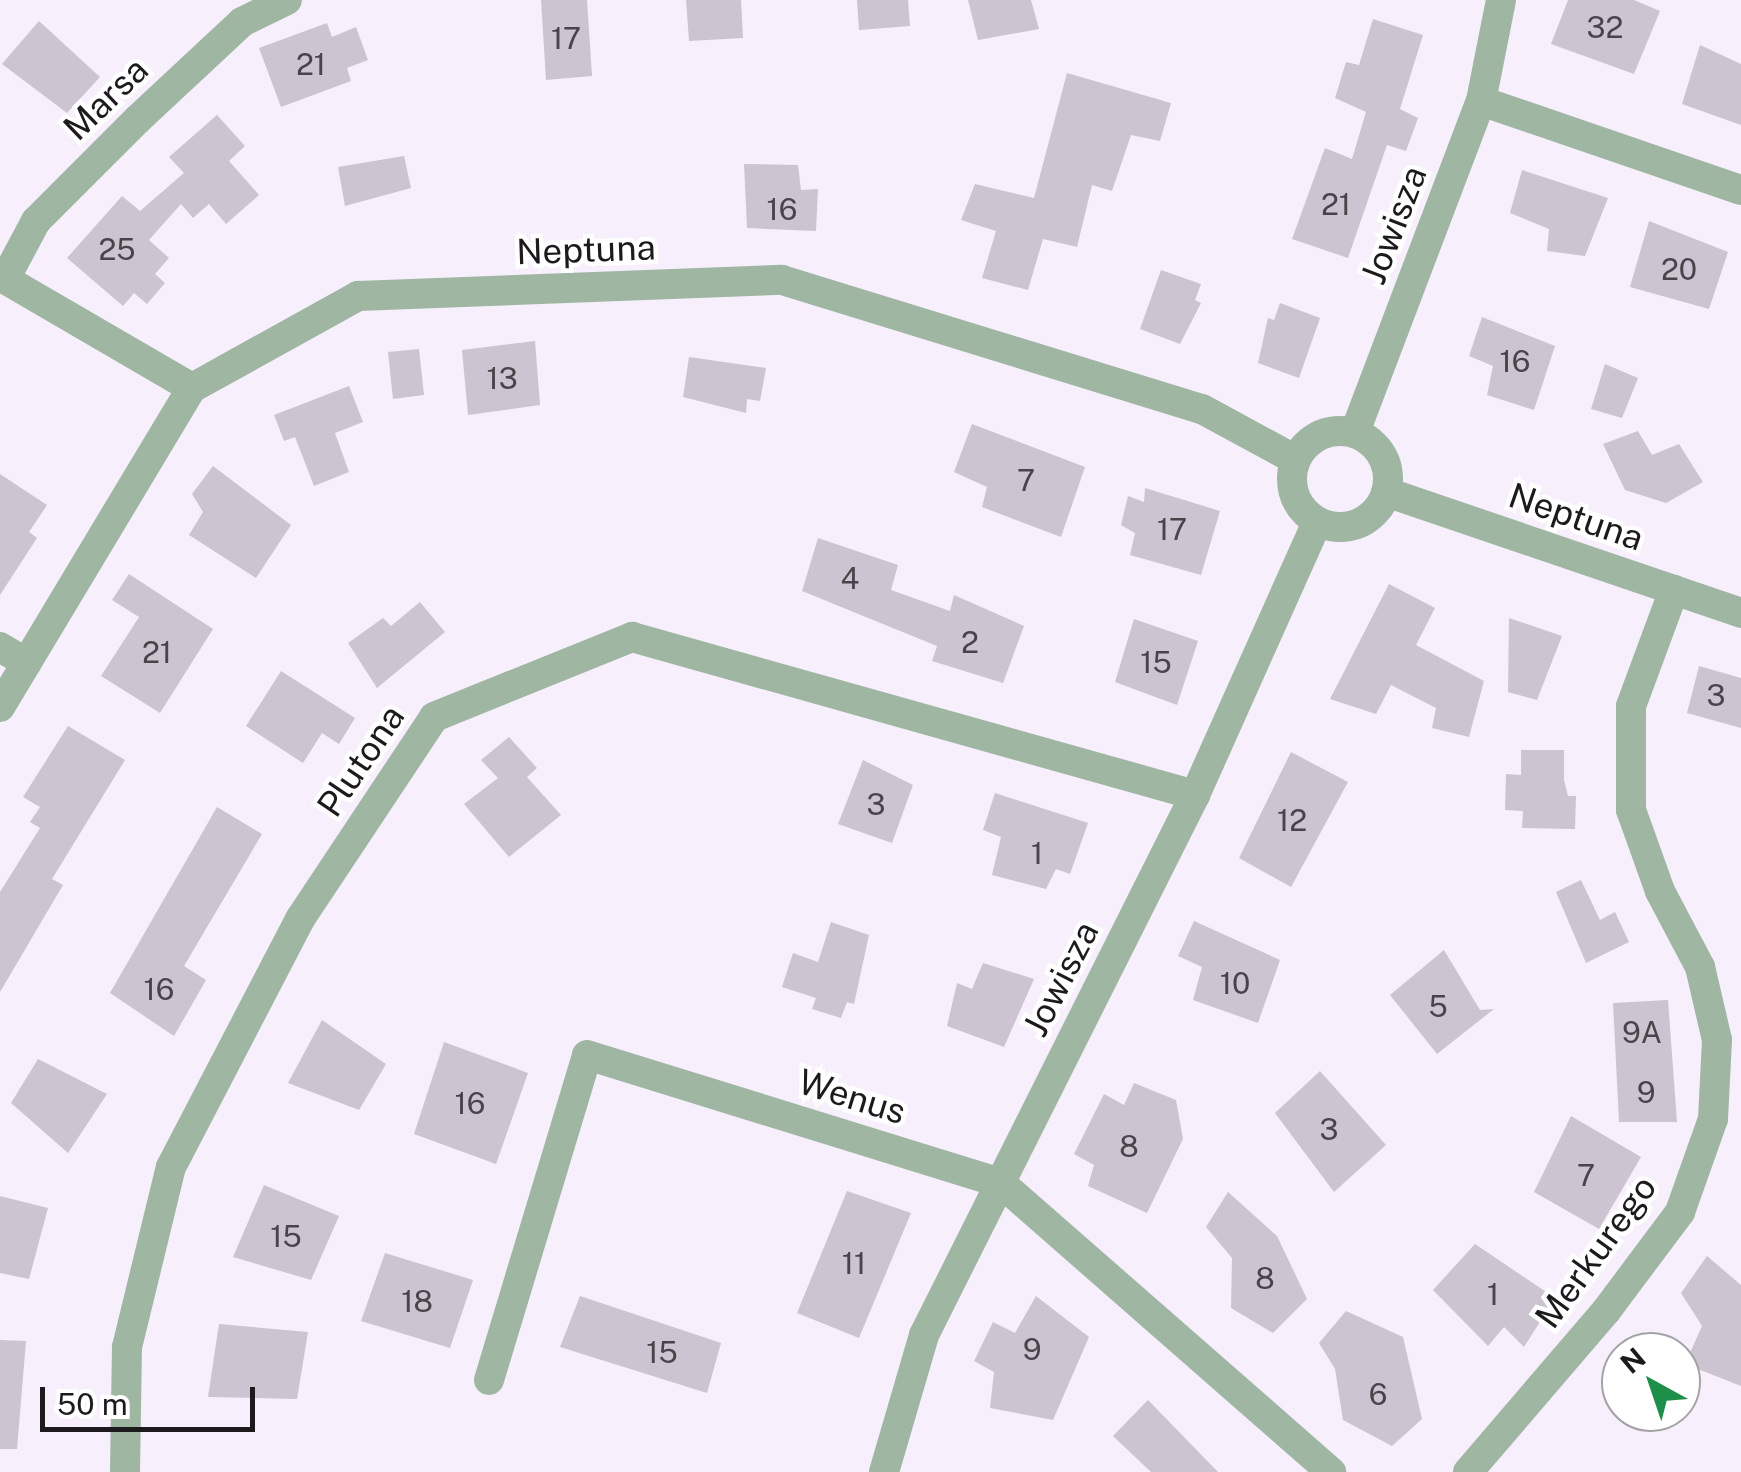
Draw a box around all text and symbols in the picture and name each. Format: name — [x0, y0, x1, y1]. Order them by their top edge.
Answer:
house number: 32 — [1587, 9, 1623, 45]
house number: 17 — [551, 20, 581, 56]
house number: 21 — [296, 46, 326, 82]
street label: Marsa — [55, 49, 157, 149]
street label: Jowisza — [1352, 160, 1436, 290]
house number: 21 — [1321, 186, 1351, 222]
house number: 16 — [767, 191, 797, 227]
street label: Neptuna — [516, 227, 656, 273]
house number: 25 — [98, 231, 136, 267]
house number: 20 — [1661, 251, 1697, 287]
house number: 16 — [1500, 343, 1530, 379]
house number: 13 — [486, 360, 518, 396]
house number: 7 — [1017, 462, 1035, 498]
street label: Neptuna — [1503, 474, 1649, 560]
house number: 17 — [1157, 511, 1187, 547]
house number: 4 — [841, 560, 859, 596]
house number: 2 — [961, 624, 979, 660]
house number: 21 — [142, 634, 172, 670]
house number: 15 — [1140, 644, 1172, 680]
house number: 3 — [1707, 677, 1725, 713]
street label: Plutona — [309, 697, 413, 825]
house number: 3 — [867, 786, 885, 822]
house number: 12 — [1277, 802, 1307, 838]
house number: 1 — [1031, 835, 1043, 871]
street label: Jowisza — [1014, 915, 1108, 1043]
house number: 10 — [1220, 965, 1250, 1001]
house number: 16 — [144, 971, 174, 1007]
house number: 5 — [1428, 988, 1448, 1024]
house number: 9A — [1622, 1014, 1662, 1050]
street label: Wenus — [793, 1061, 911, 1133]
house number: 9 — [1637, 1074, 1655, 1110]
house number: 16 — [455, 1085, 485, 1121]
house number: 3 — [1320, 1111, 1338, 1147]
house number: 8 — [1119, 1128, 1139, 1164]
house number: 7 — [1577, 1157, 1595, 1193]
street label: Merkurego — [1527, 1168, 1665, 1336]
house number: 15 — [270, 1218, 302, 1254]
house number: 11 — [842, 1245, 866, 1281]
house number: 8 — [1255, 1260, 1275, 1296]
house number: 1 — [1487, 1276, 1499, 1312]
house number: 18 — [401, 1283, 433, 1319]
house number: 9 — [1023, 1331, 1041, 1367]
north arrow — [1601, 1332, 1701, 1432]
house number: 15 — [646, 1334, 678, 1370]
text: N — [1614, 1340, 1652, 1380]
scale bar — [45, 1367, 260, 1429]
house number: 6 — [1369, 1376, 1387, 1412]
text: 50 m — [57, 1386, 128, 1422]

